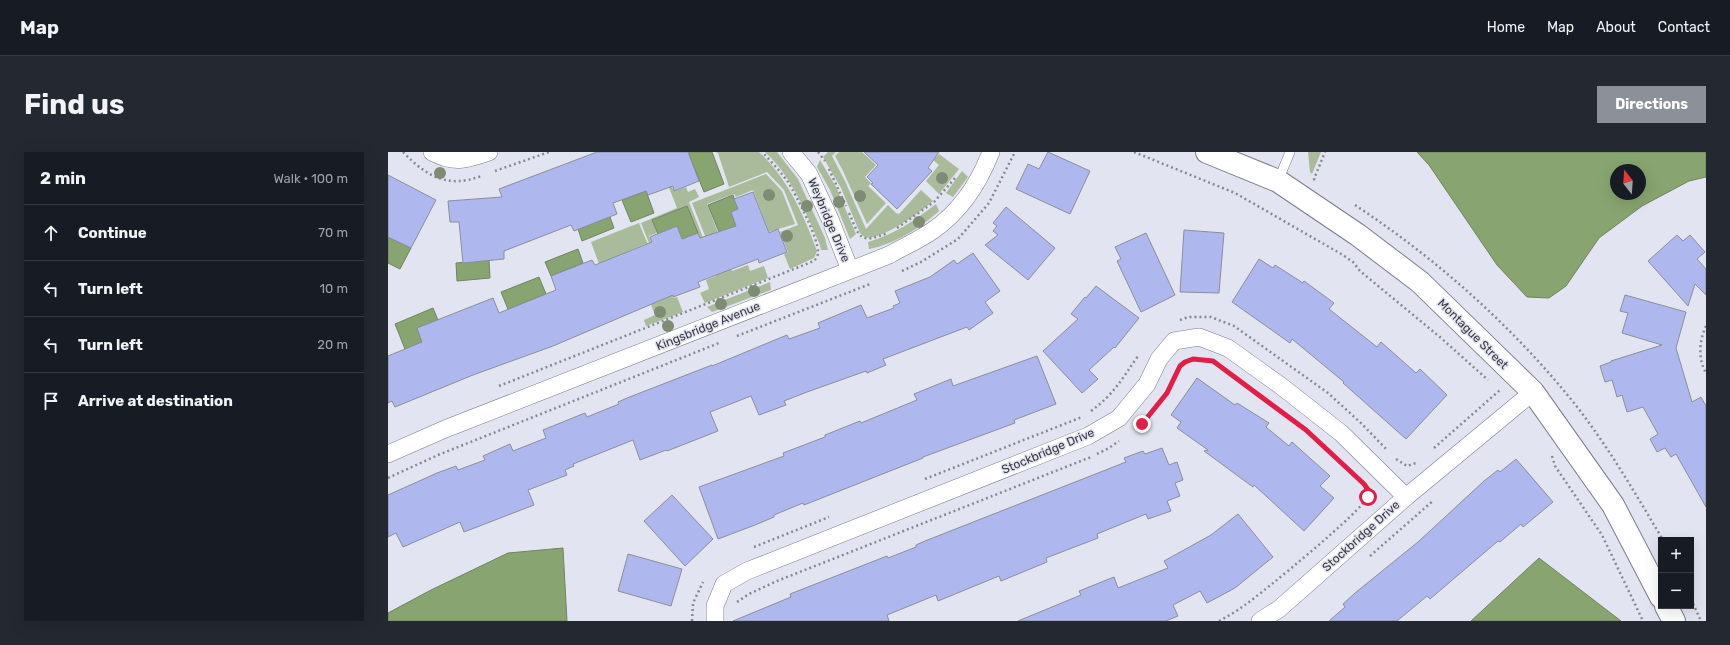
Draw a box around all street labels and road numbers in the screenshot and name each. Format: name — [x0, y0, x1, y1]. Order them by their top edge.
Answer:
street label: Weybridge Drive — [805, 176, 853, 264]
street label: Montague Street — [1435, 296, 1511, 372]
street label: Kingsbridge Avenue — [654, 299, 762, 353]
street label: Stockbridge Drive — [1000, 425, 1097, 477]
street label: Stockbridge Drive — [1319, 497, 1403, 574]

